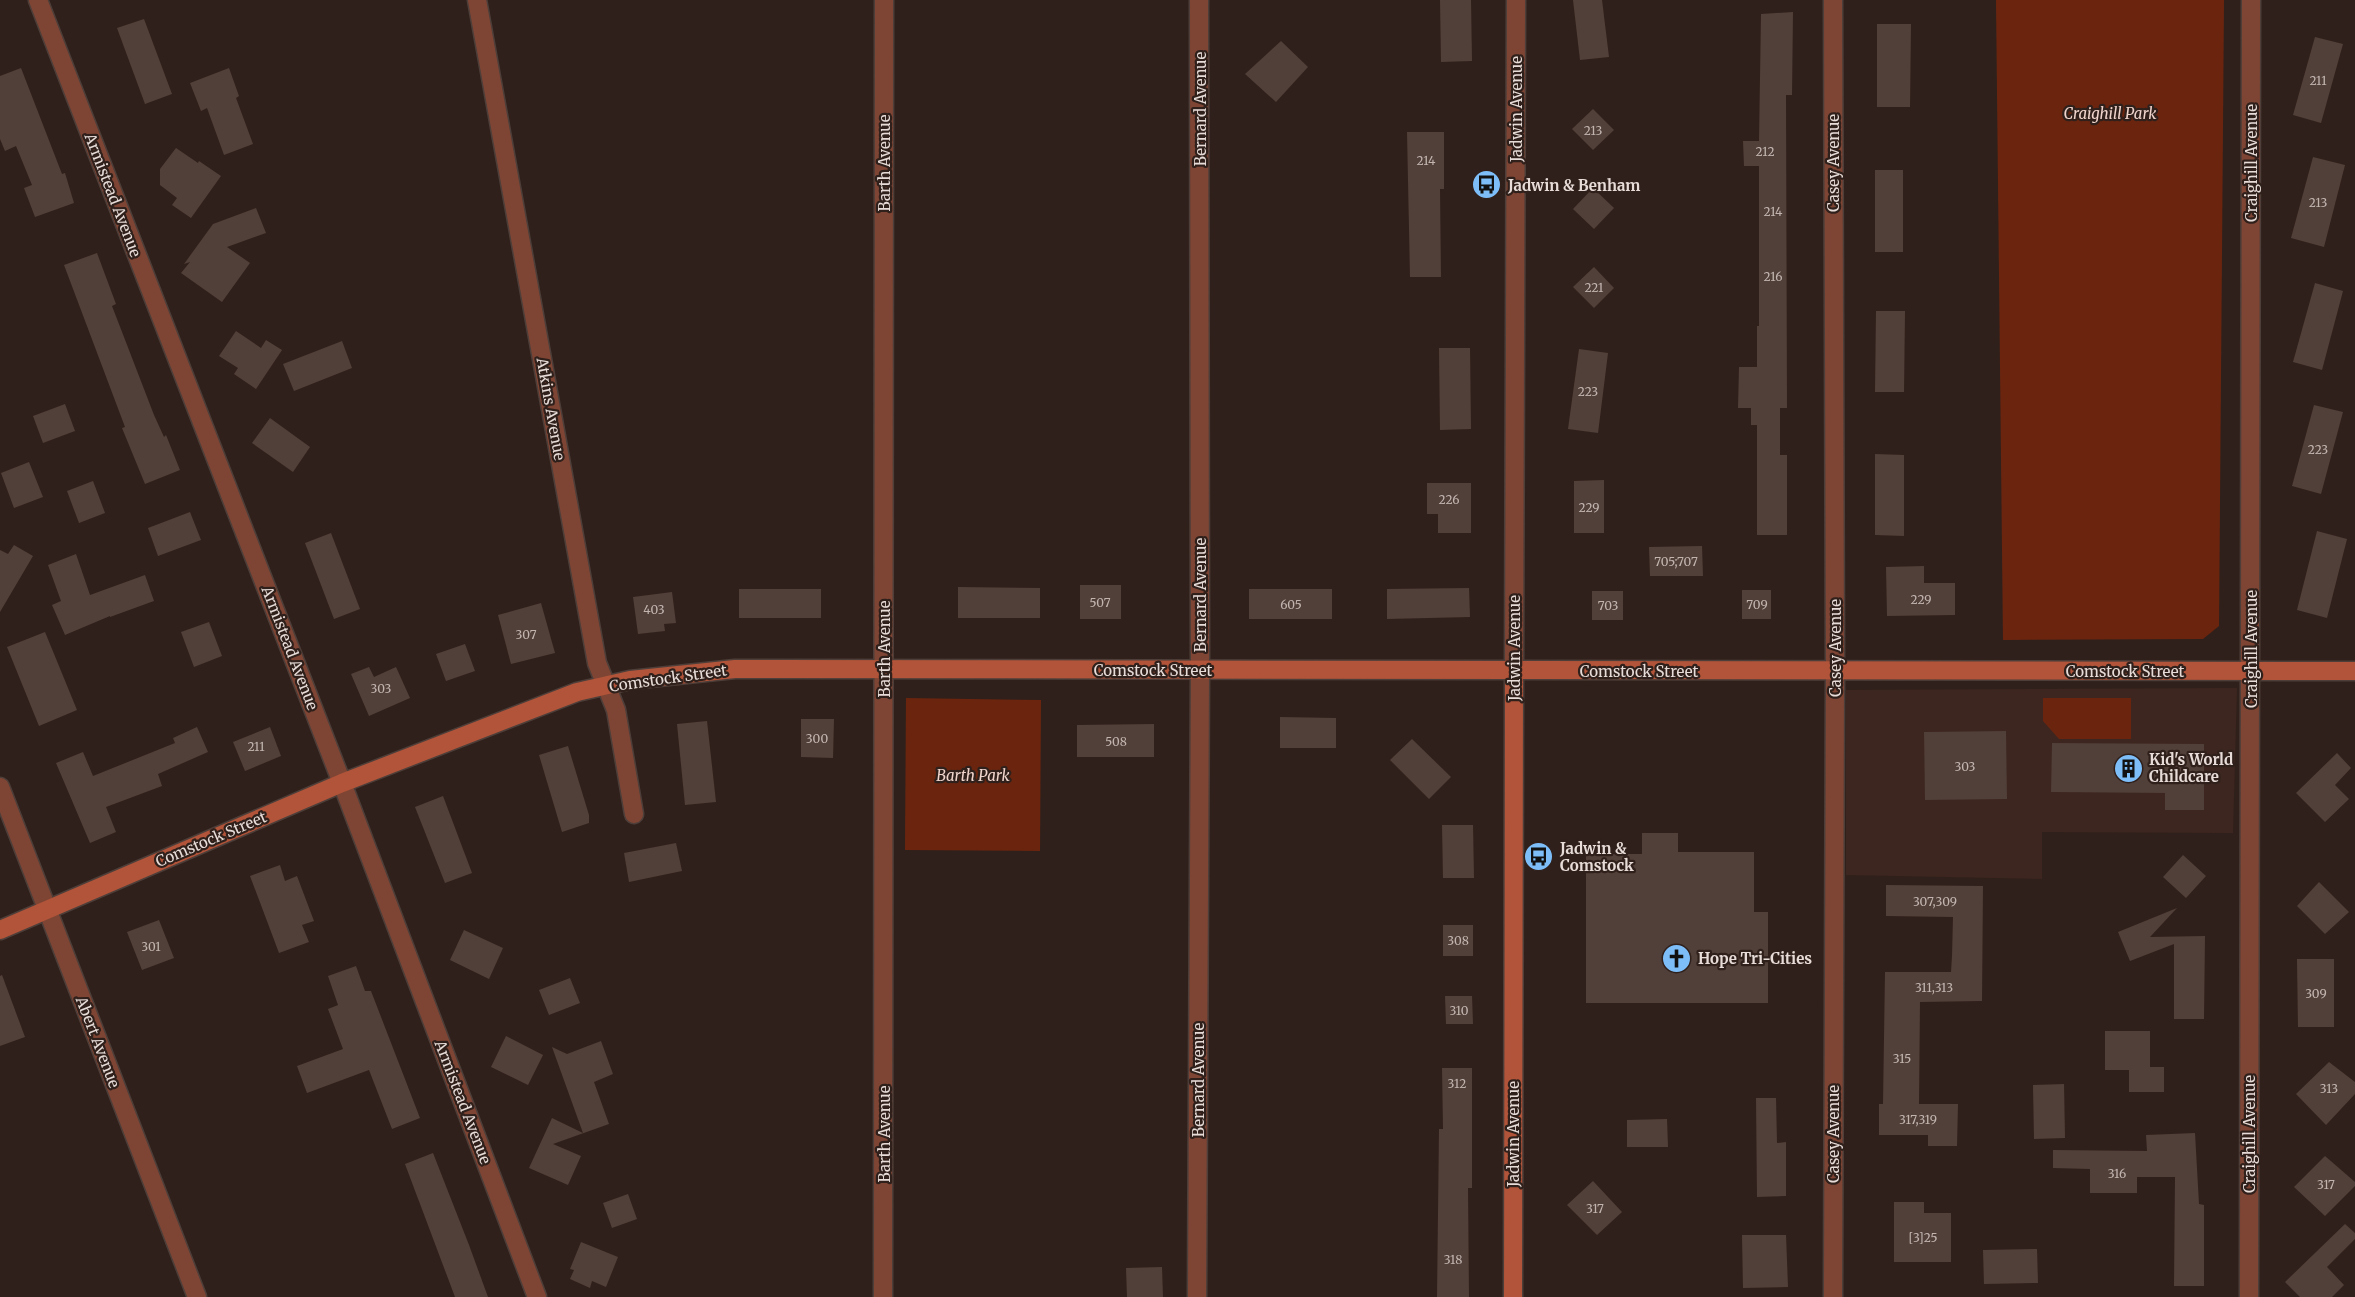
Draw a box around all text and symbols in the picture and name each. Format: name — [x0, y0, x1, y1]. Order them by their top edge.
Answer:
street label: Bernard Avenue — [1191, 52, 1210, 166]
street label: Jadwin Avenue — [1507, 56, 1526, 163]
house number: 211 — [2309, 73, 2327, 88]
park label: Craighill Park — [2064, 104, 2157, 123]
street label: Craighill Avenue — [2242, 104, 2261, 222]
street label: Barth Avenue — [875, 114, 894, 212]
street label: Casey Avenue — [1824, 114, 1843, 212]
house number: 213 — [1584, 123, 1602, 138]
street label: Armistead Avenue — [80, 129, 145, 260]
house number: 212 — [1755, 144, 1775, 159]
house number: 214 — [1417, 153, 1436, 168]
bus stop icon: Jadwin & Benham — [1471, 169, 1503, 201]
place label: Jadwin & Benham — [1507, 176, 1640, 195]
house number: 213 — [2309, 195, 2327, 210]
house number: 214 — [1764, 204, 1783, 219]
house number: 216 — [1764, 269, 1782, 284]
house number: 221 — [1584, 280, 1604, 295]
street label: Atkins Avenue — [532, 355, 569, 462]
house number: 223 — [1578, 384, 1598, 399]
house number: 223 — [2308, 442, 2328, 457]
house number: 226 — [1438, 492, 1460, 507]
house number: 229 — [1578, 500, 1600, 515]
street label: Bernard Avenue — [1191, 538, 1210, 652]
house number: 705;707 — [1654, 554, 1698, 569]
street label: Armistead Avenue — [257, 582, 322, 713]
street label: Craighill Avenue — [2242, 590, 2261, 708]
house number: 229 — [1910, 592, 1932, 607]
house number: 507 — [1089, 595, 1111, 610]
street label: Jadwin Avenue — [1505, 595, 1524, 702]
house number: 605 — [1280, 597, 1302, 612]
house number: 709 — [1746, 597, 1768, 612]
house number: 703 — [1598, 598, 1618, 613]
street label: Casey Avenue — [1826, 599, 1845, 697]
street label: Barth Avenue — [875, 600, 894, 698]
house number: 403 — [643, 602, 665, 617]
house number: 307 — [515, 627, 537, 642]
street label: Comstock Street — [608, 660, 728, 696]
street label: Comstock Street — [1094, 661, 1212, 680]
street label: Comstock Street — [1580, 662, 1698, 681]
street label: Comstock Street — [2066, 662, 2184, 681]
house number: 303 — [371, 681, 392, 696]
house number: 300 — [806, 731, 828, 746]
house number: 508 — [1105, 734, 1127, 749]
house number: 211 — [247, 739, 265, 754]
place label: Kid's World Childcare — [2149, 750, 2233, 786]
building icon: Kid's World Childcare — [2112, 752, 2144, 784]
house number: 303 — [1955, 759, 1976, 774]
park label: Barth Park — [936, 766, 1011, 785]
street label: Comstock Street — [153, 807, 269, 871]
place label: Jadwin & Comstock — [1559, 839, 1634, 875]
bus stop icon: Jadwin & Comstock — [1523, 841, 1555, 873]
house number: 307,309 — [1913, 894, 1957, 909]
house number: 308 — [1447, 933, 1469, 948]
house number: 301 — [141, 939, 161, 954]
church icon: Hope Tri-Cities — [1661, 942, 1693, 974]
place label: Hope Tri-Cities — [1698, 949, 1812, 968]
house number: 311,313 — [1915, 980, 1953, 995]
house number: 309 — [2305, 986, 2327, 1001]
street label: Abert Avenue — [71, 993, 124, 1091]
house number: 310 — [1449, 1003, 1469, 1018]
street label: Bernard Avenue — [1189, 1023, 1208, 1137]
street label: Armistead Avenue — [430, 1036, 495, 1167]
house number: 315 — [1893, 1051, 1911, 1066]
street label: Craighill Avenue — [2240, 1075, 2259, 1193]
house number: 312 — [1448, 1076, 1466, 1091]
street label: Jadwin Avenue — [1504, 1081, 1523, 1188]
house number: 313 — [2320, 1081, 2338, 1096]
street label: Barth Avenue — [875, 1085, 894, 1183]
street label: Casey Avenue — [1824, 1085, 1843, 1183]
house number: 317,319 — [1899, 1112, 1937, 1127]
house number: 316 — [2108, 1166, 2126, 1181]
house number: 317 — [2317, 1177, 2335, 1192]
house number: 317 — [1586, 1201, 1604, 1216]
house number: [3]25 — [1909, 1230, 1937, 1245]
house number: 318 — [1444, 1252, 1462, 1267]

